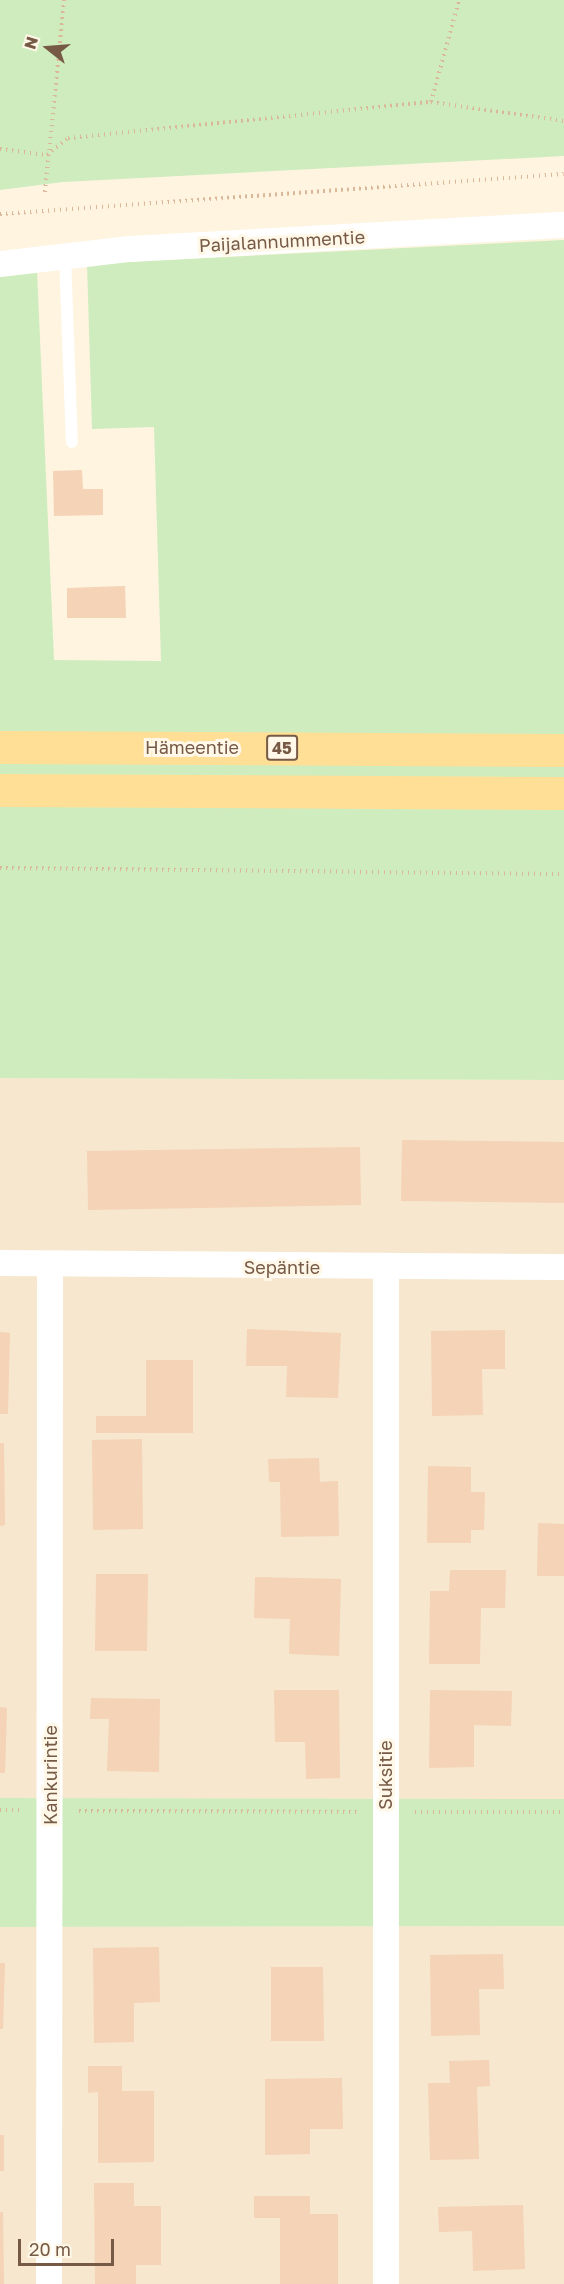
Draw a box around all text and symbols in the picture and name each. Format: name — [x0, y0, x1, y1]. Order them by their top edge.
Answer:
north arrow — [18, 18, 78, 78]
text: N — [19, 34, 42, 51]
street label: Paijalannummentie — [198, 226, 366, 256]
road number: 45 — [266, 735, 298, 761]
street label: Hämeentie — [145, 736, 239, 758]
street label: Sepäntie — [244, 1256, 320, 1278]
street label: Kankurintie — [39, 1725, 61, 1825]
street label: Suksitie — [374, 1740, 396, 1810]
scale bar — [21, 2227, 117, 2265]
text: 20 m — [29, 2238, 71, 2260]

